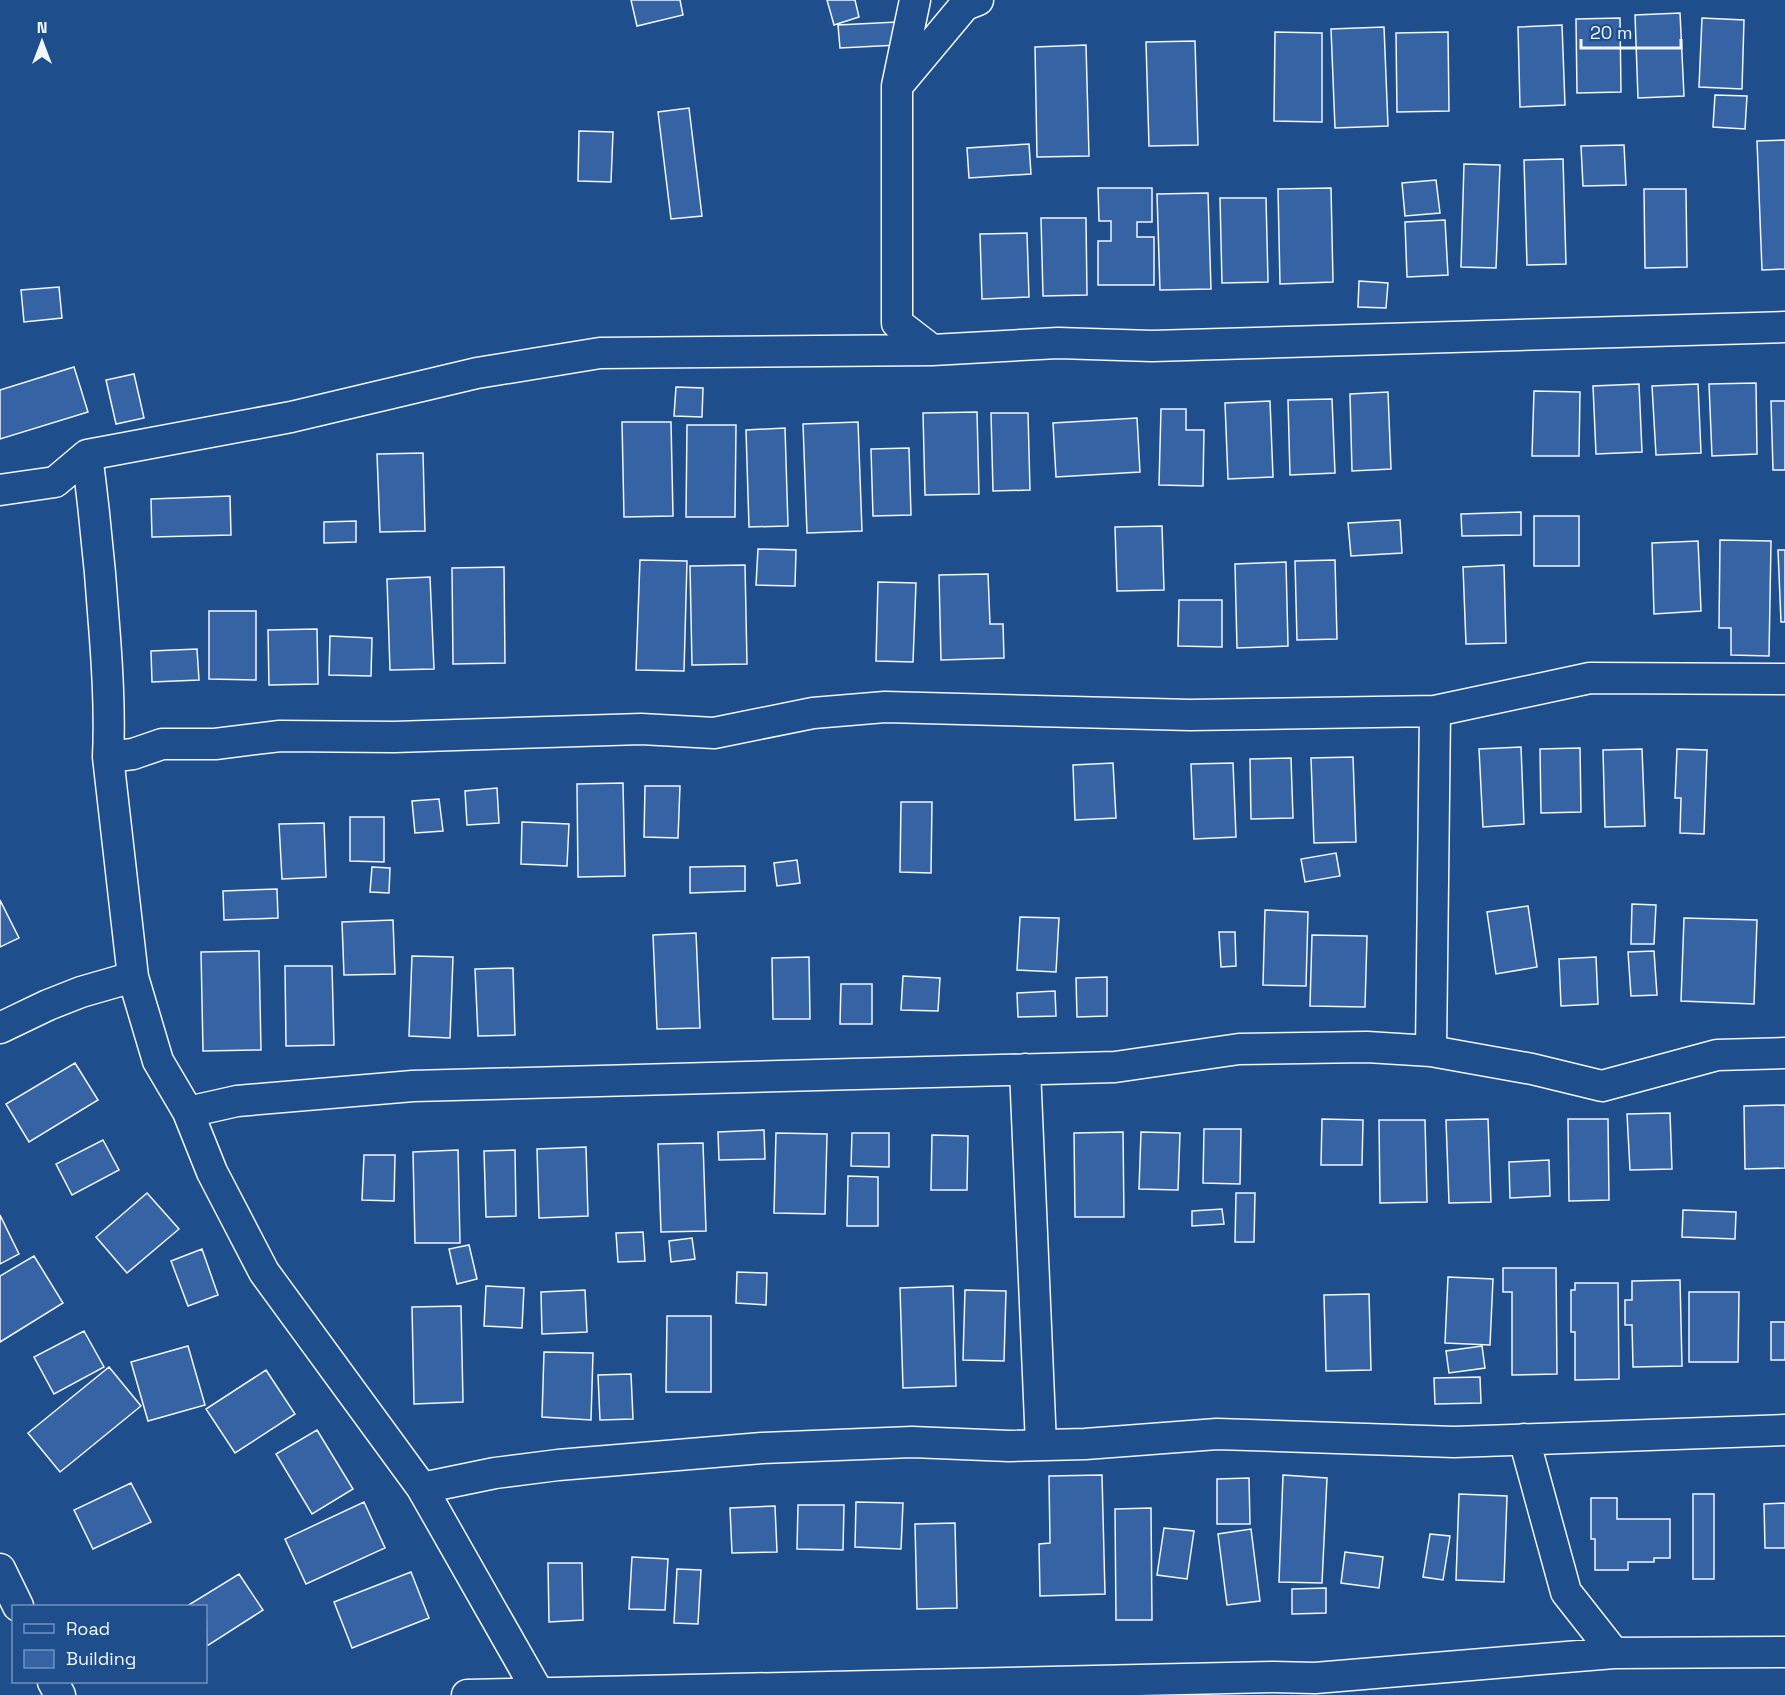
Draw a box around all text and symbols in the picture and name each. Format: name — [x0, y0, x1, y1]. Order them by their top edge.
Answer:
north arrow — [12, 12, 72, 72]
scale bar — [1581, 12, 1682, 50]
text: N — [37, 17, 47, 38]
text: 20 m — [1590, 21, 1633, 44]
legend — [12, 1605, 207, 1683]
text: Road — [66, 1617, 110, 1640]
text: Building — [66, 1647, 136, 1670]

